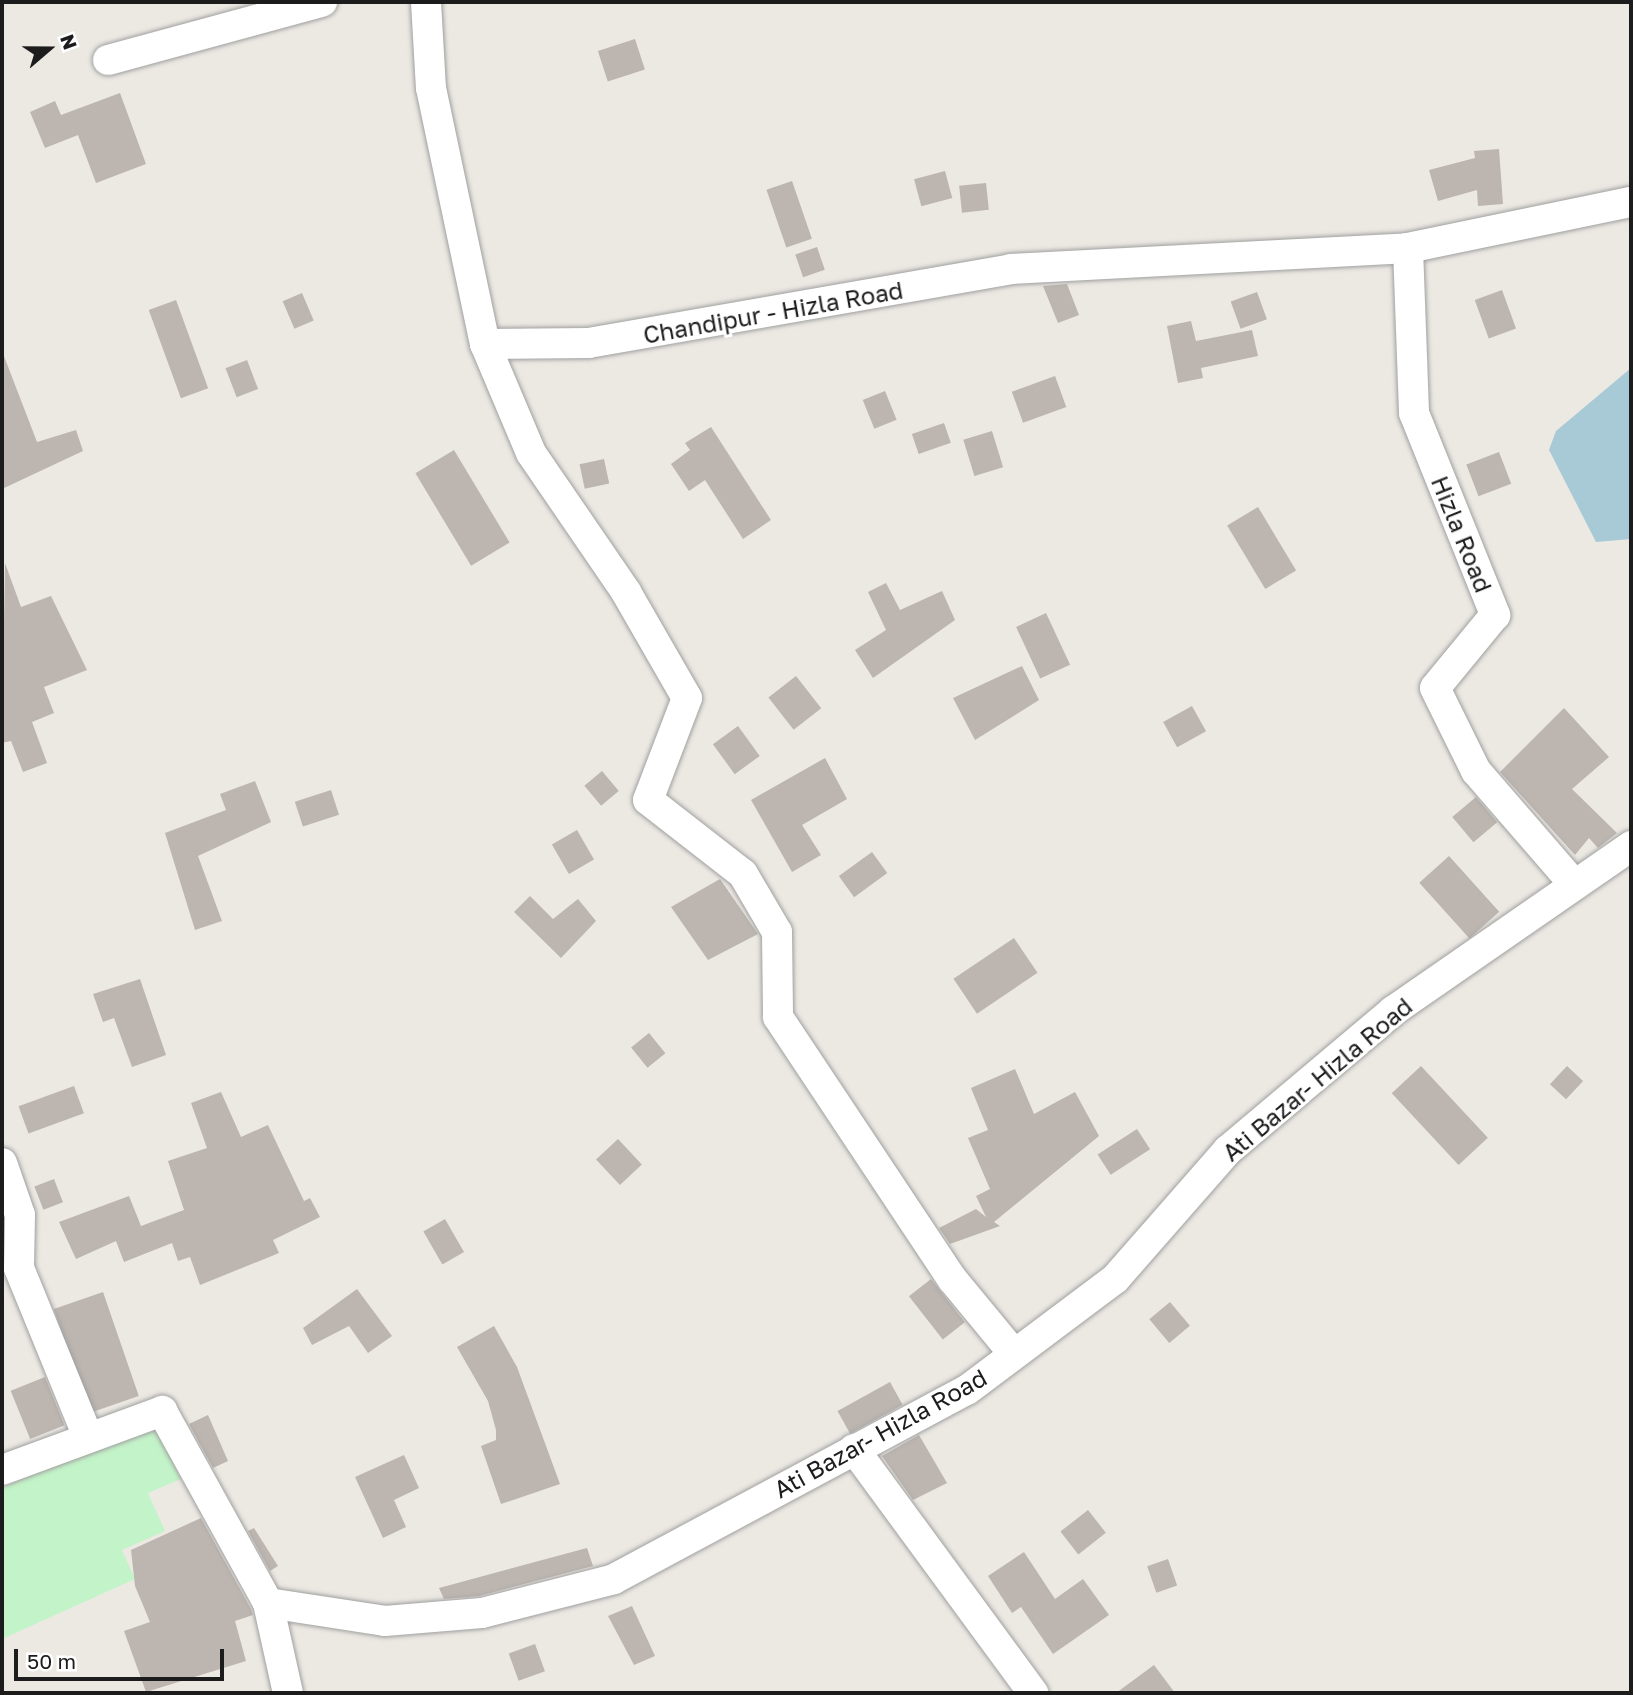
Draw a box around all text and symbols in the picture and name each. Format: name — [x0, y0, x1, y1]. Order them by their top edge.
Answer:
north arrow — [14, 14, 84, 84]
text: N — [56, 31, 82, 52]
street label: Chandipur - Hizla Road — [641, 275, 905, 349]
street label: Hizla Road — [1426, 472, 1498, 596]
street label: Ati Bazar- Hizla Road — [1216, 991, 1418, 1167]
street label: Ati Bazar- Hizla Road — [769, 1363, 991, 1503]
scale bar — [18, 1636, 228, 1680]
text: 50 m — [27, 1648, 76, 1674]

